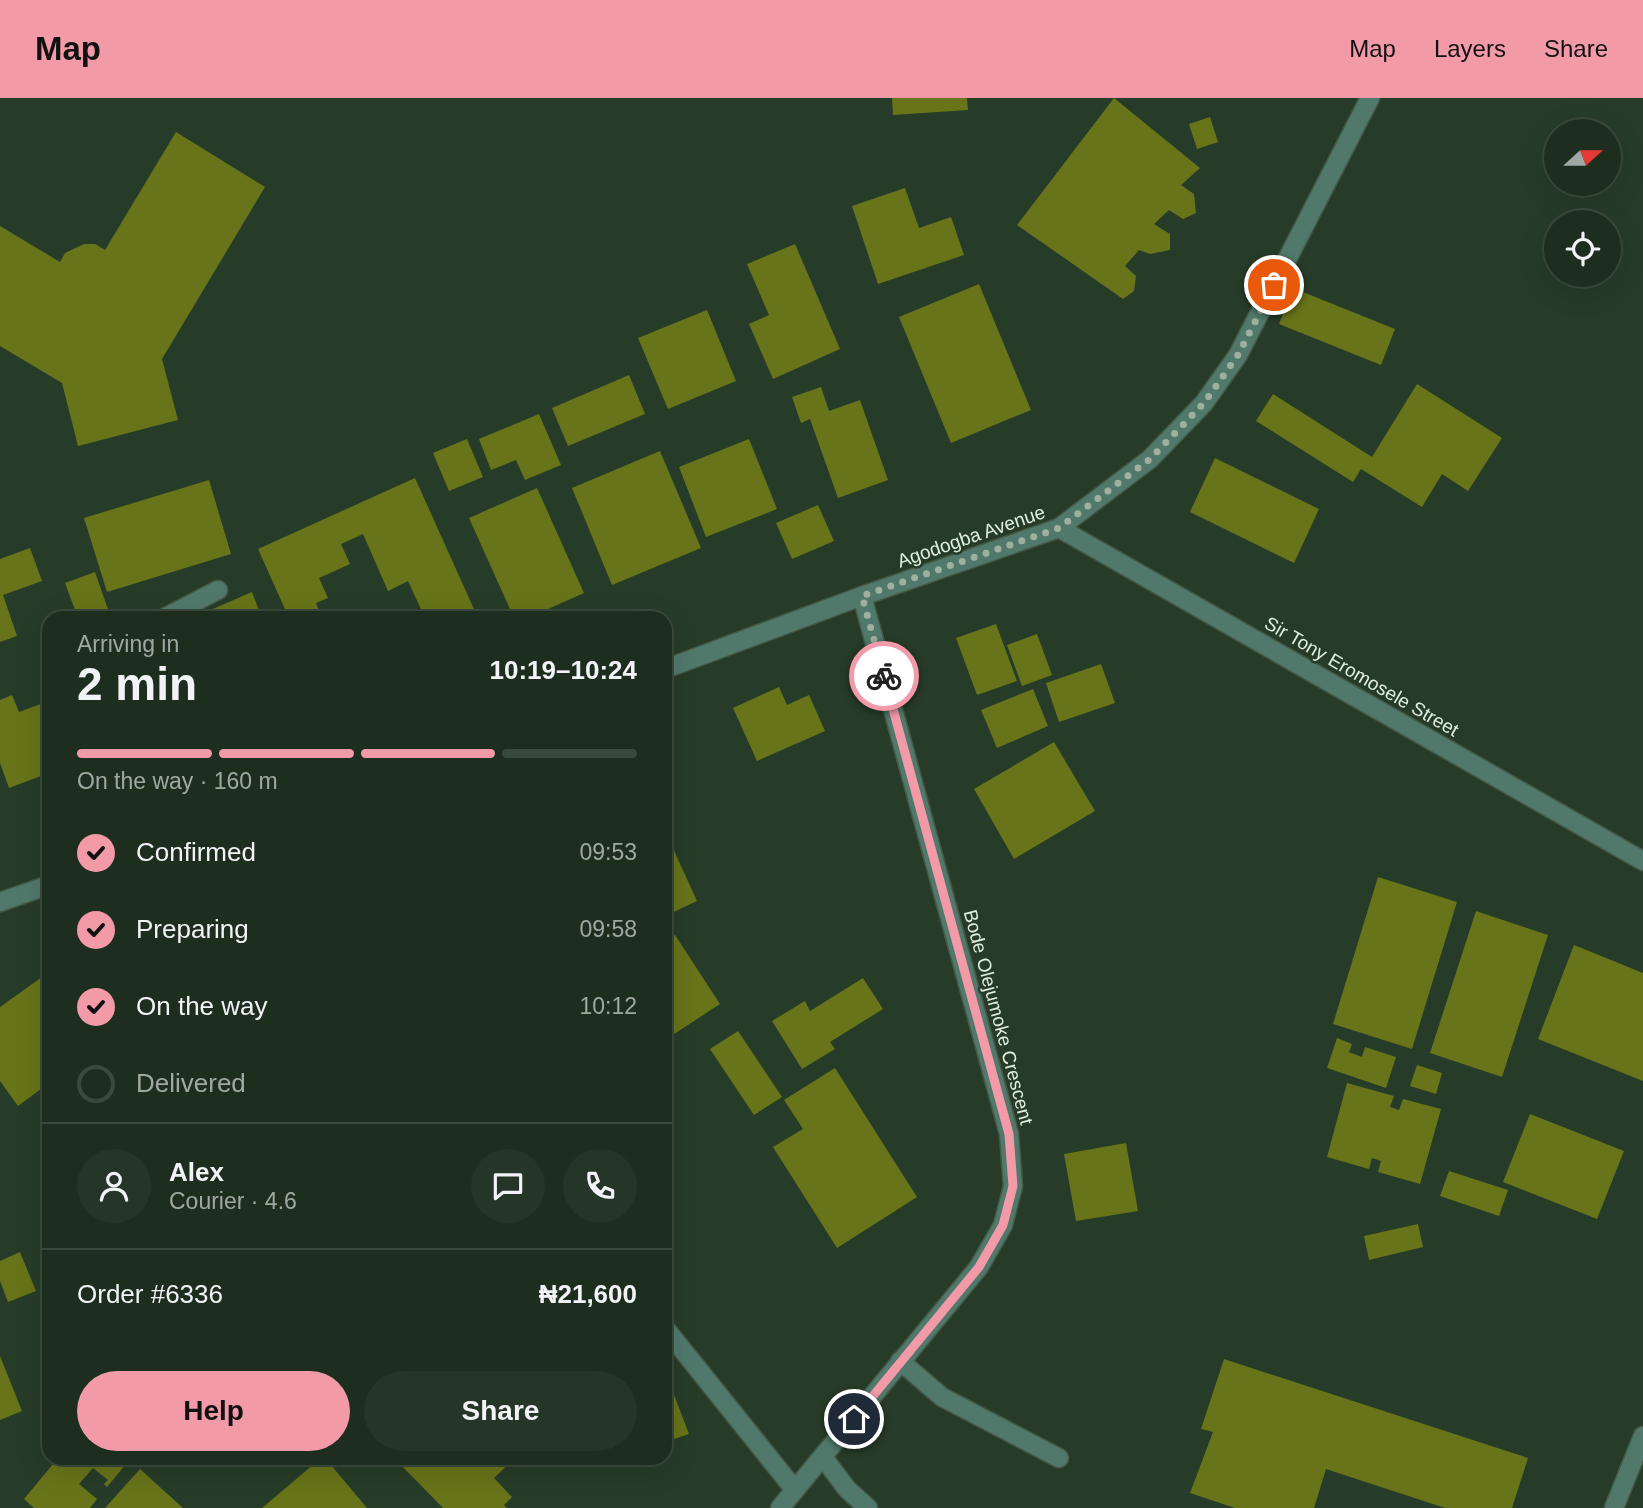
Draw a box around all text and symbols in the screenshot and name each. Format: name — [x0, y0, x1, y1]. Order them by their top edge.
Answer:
text: Map — [35, 30, 101, 67]
text: Map — [1349, 35, 1396, 62]
text: Layers — [1434, 35, 1506, 62]
text: Share — [1544, 35, 1608, 62]
north arrow — [1544, 119, 1620, 196]
map controls — [1544, 119, 1621, 287]
button: locate — [1544, 210, 1621, 287]
pin — [1244, 255, 1304, 315]
icon: bag — [1255, 266, 1293, 304]
street label: Agodogba Avenue — [894, 501, 1048, 572]
street label: Sir Tony Eromosele Street — [1261, 612, 1463, 741]
text: Arriving in — [77, 631, 179, 657]
courier — [849, 641, 919, 711]
text: 10:19–10:24 — [490, 655, 637, 685]
icon: bike — [865, 657, 903, 695]
text: 2 min — [77, 658, 197, 710]
text: On the way · 160 m — [77, 768, 278, 794]
icon: check — [77, 834, 115, 872]
text: Confirmed — [136, 837, 256, 867]
text: 09:53 — [579, 839, 637, 865]
street label: Bode Olejumoke Crescent — [960, 907, 1038, 1128]
icon: check — [77, 911, 115, 949]
text: Preparing — [136, 914, 249, 944]
text: 09:58 — [579, 916, 637, 942]
icon: check — [77, 988, 115, 1026]
text: On the way — [136, 991, 268, 1021]
text: 10:12 — [579, 993, 637, 1019]
text: Delivered — [136, 1068, 246, 1098]
button: person — [77, 1149, 151, 1223]
button: chat — [471, 1149, 545, 1223]
button: phone — [563, 1149, 637, 1223]
text: Alex — [169, 1157, 224, 1187]
text: Courier · 4.6 — [169, 1188, 297, 1214]
text: Order #6336 — [77, 1279, 223, 1309]
text: ₦21,600 — [539, 1279, 637, 1309]
button: Help — [77, 1371, 350, 1451]
button: Share — [364, 1371, 637, 1451]
pin — [824, 1389, 884, 1449]
icon: home — [835, 1400, 873, 1438]

